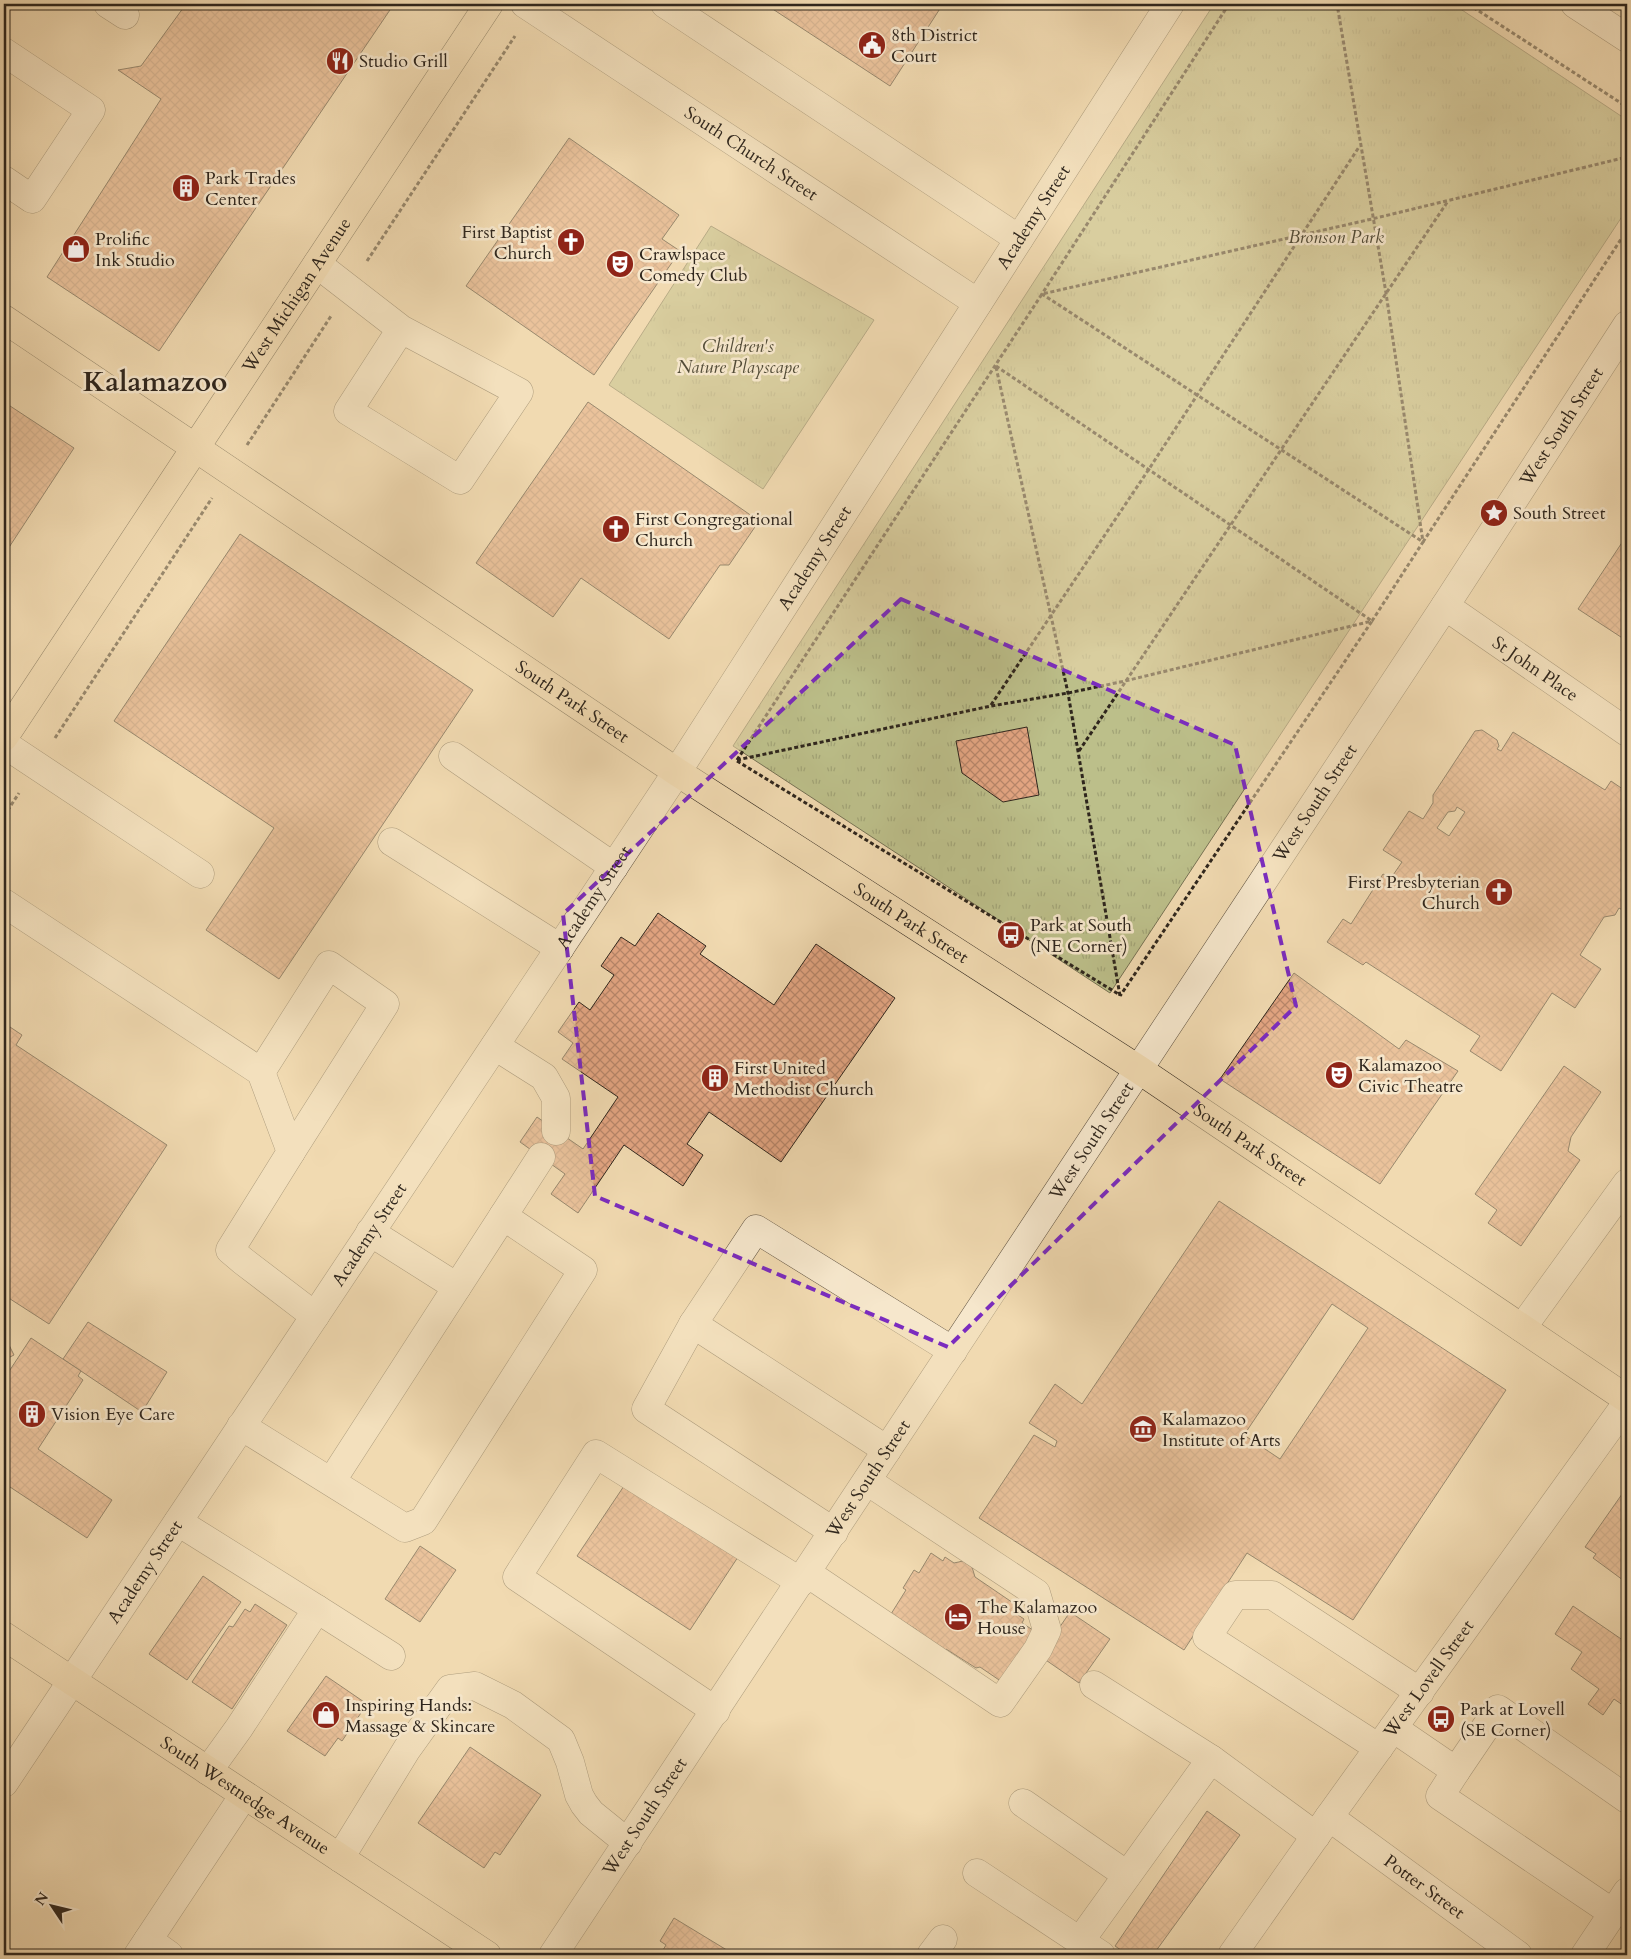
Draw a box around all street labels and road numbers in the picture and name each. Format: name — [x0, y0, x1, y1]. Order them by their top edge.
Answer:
street label: South Church Street — [679, 100, 823, 207]
street label: Academy Street — [990, 160, 1076, 274]
street label: West Michigan Avenue — [235, 213, 357, 378]
street label: West South Street — [1513, 362, 1609, 492]
street label: Academy Street — [772, 501, 857, 615]
street label: St John Place — [1487, 630, 1584, 707]
street label: South Park Street — [511, 654, 634, 749]
street label: West South Street — [1266, 739, 1363, 868]
street label: Academy Street — [550, 840, 637, 954]
street label: South Park Street — [849, 877, 974, 969]
street label: West South Street — [1043, 1077, 1140, 1206]
street label: South Park Street — [1189, 1097, 1312, 1192]
street label: Academy Street — [326, 1177, 413, 1291]
street label: West South Street — [819, 1414, 916, 1544]
street label: Academy Street — [101, 1515, 188, 1628]
street label: West Lovell Street — [1377, 1614, 1480, 1744]
street label: South Westnedge Avenue — [155, 1730, 335, 1860]
street label: West South Street — [596, 1752, 693, 1881]
street label: Potter Street — [1379, 1849, 1470, 1925]

